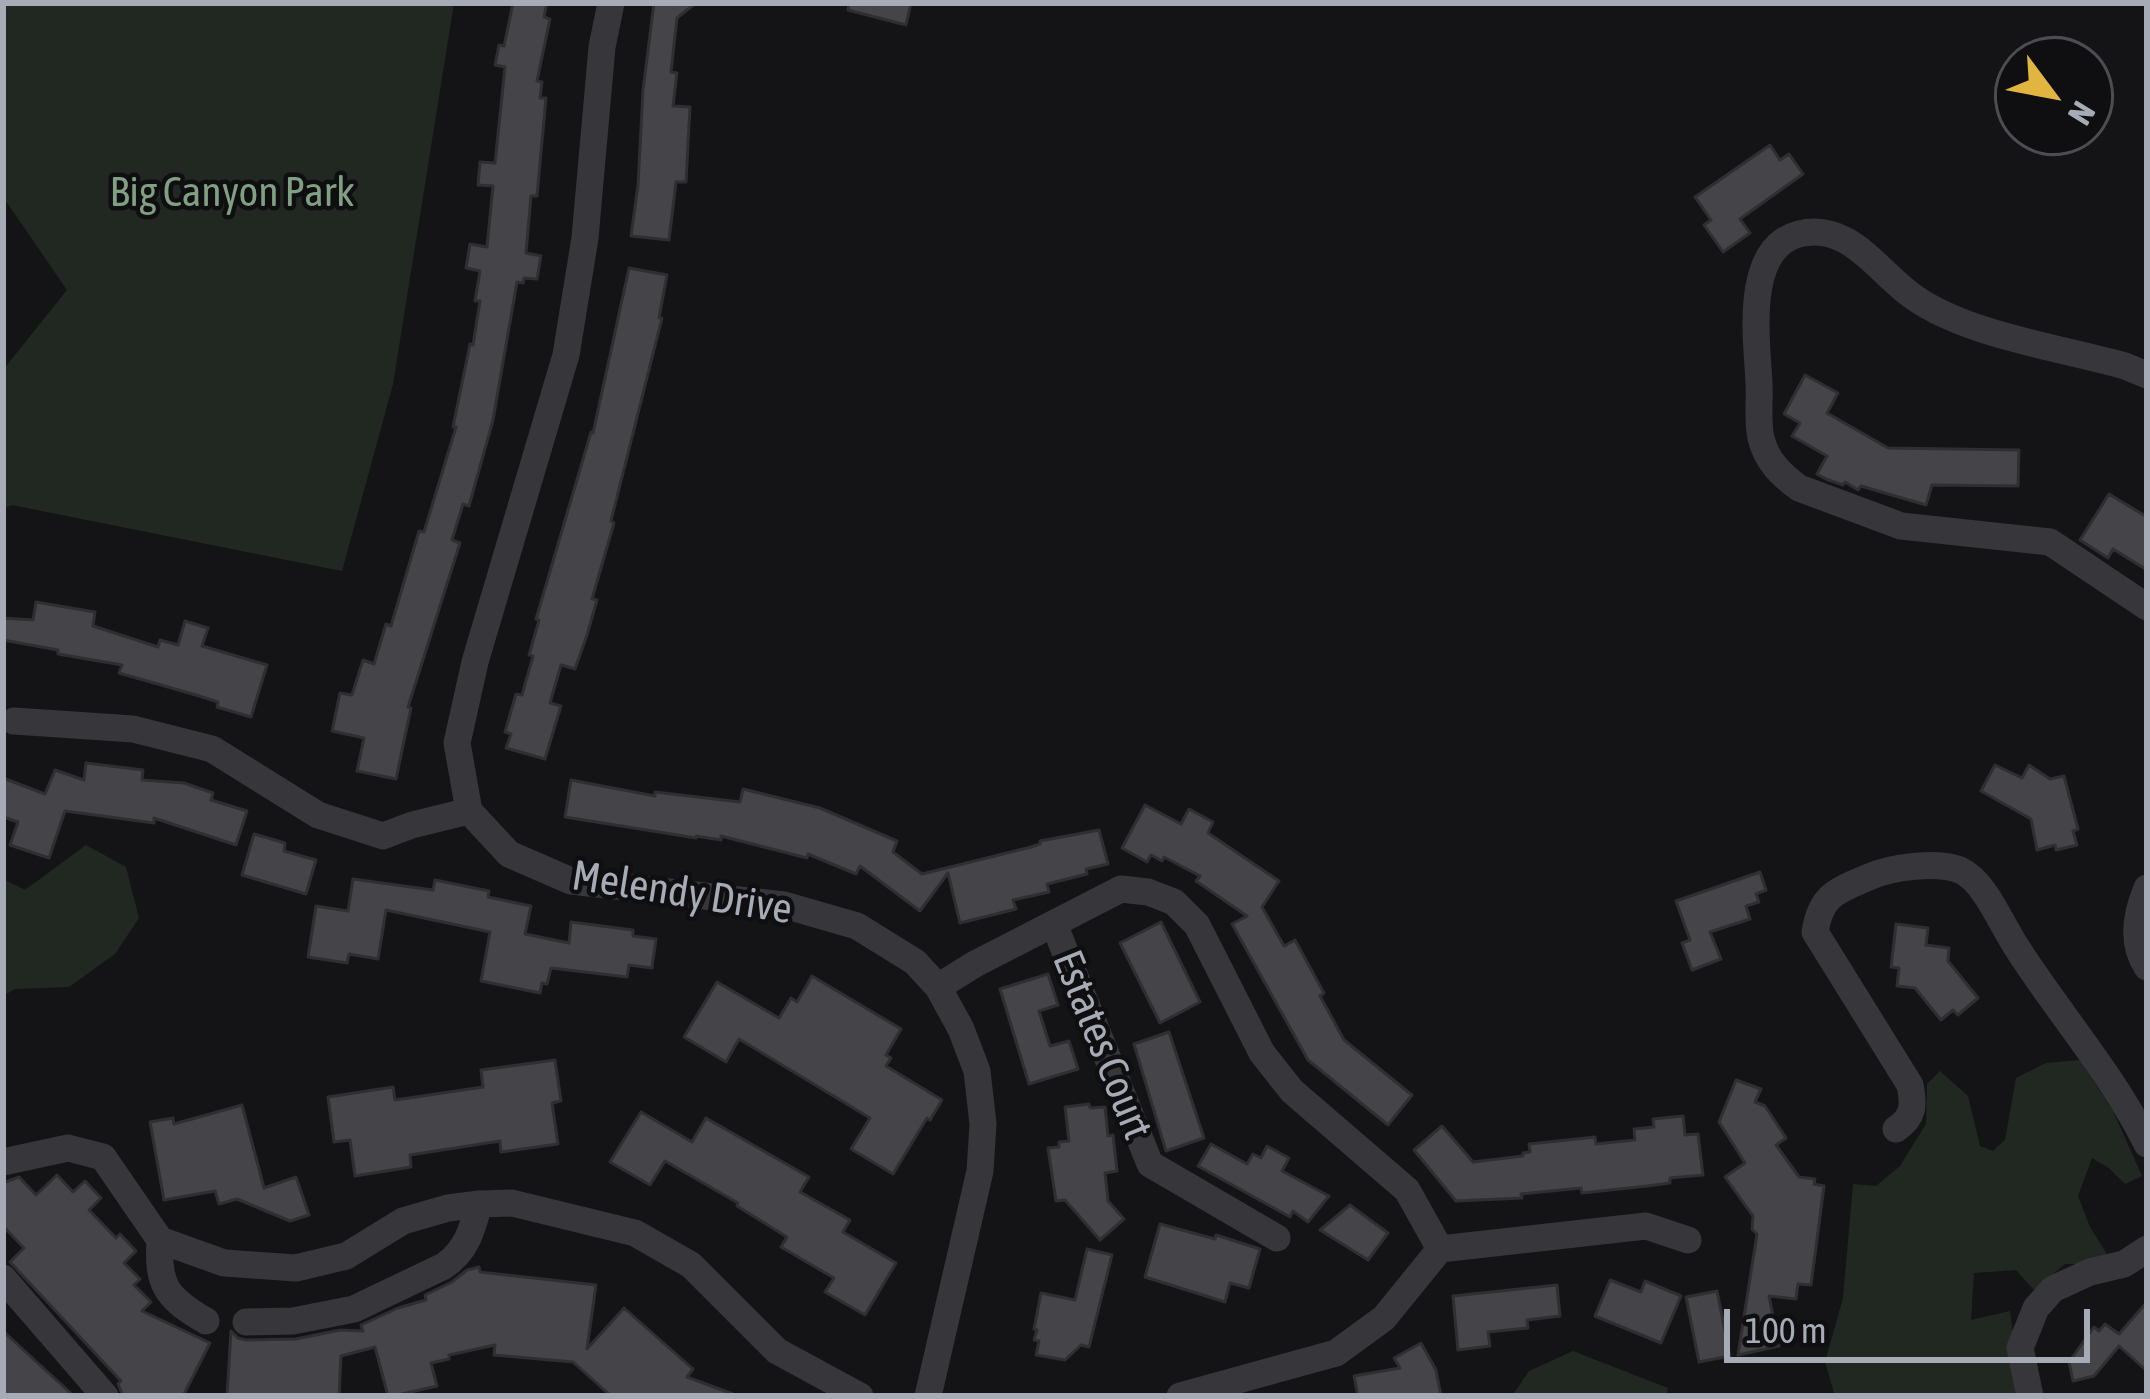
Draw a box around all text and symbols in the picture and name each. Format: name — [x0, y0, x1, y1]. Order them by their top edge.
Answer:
north arrow — [1994, 36, 2114, 156]
text: N — [2061, 95, 2103, 132]
park label: Big Canyon Park — [109, 168, 355, 218]
street label: Melendy Drive — [569, 851, 795, 935]
street label: Estates Court — [1041, 943, 1163, 1147]
scale bar — [1730, 1285, 2096, 1359]
text: 100 m — [1745, 1309, 1827, 1351]

